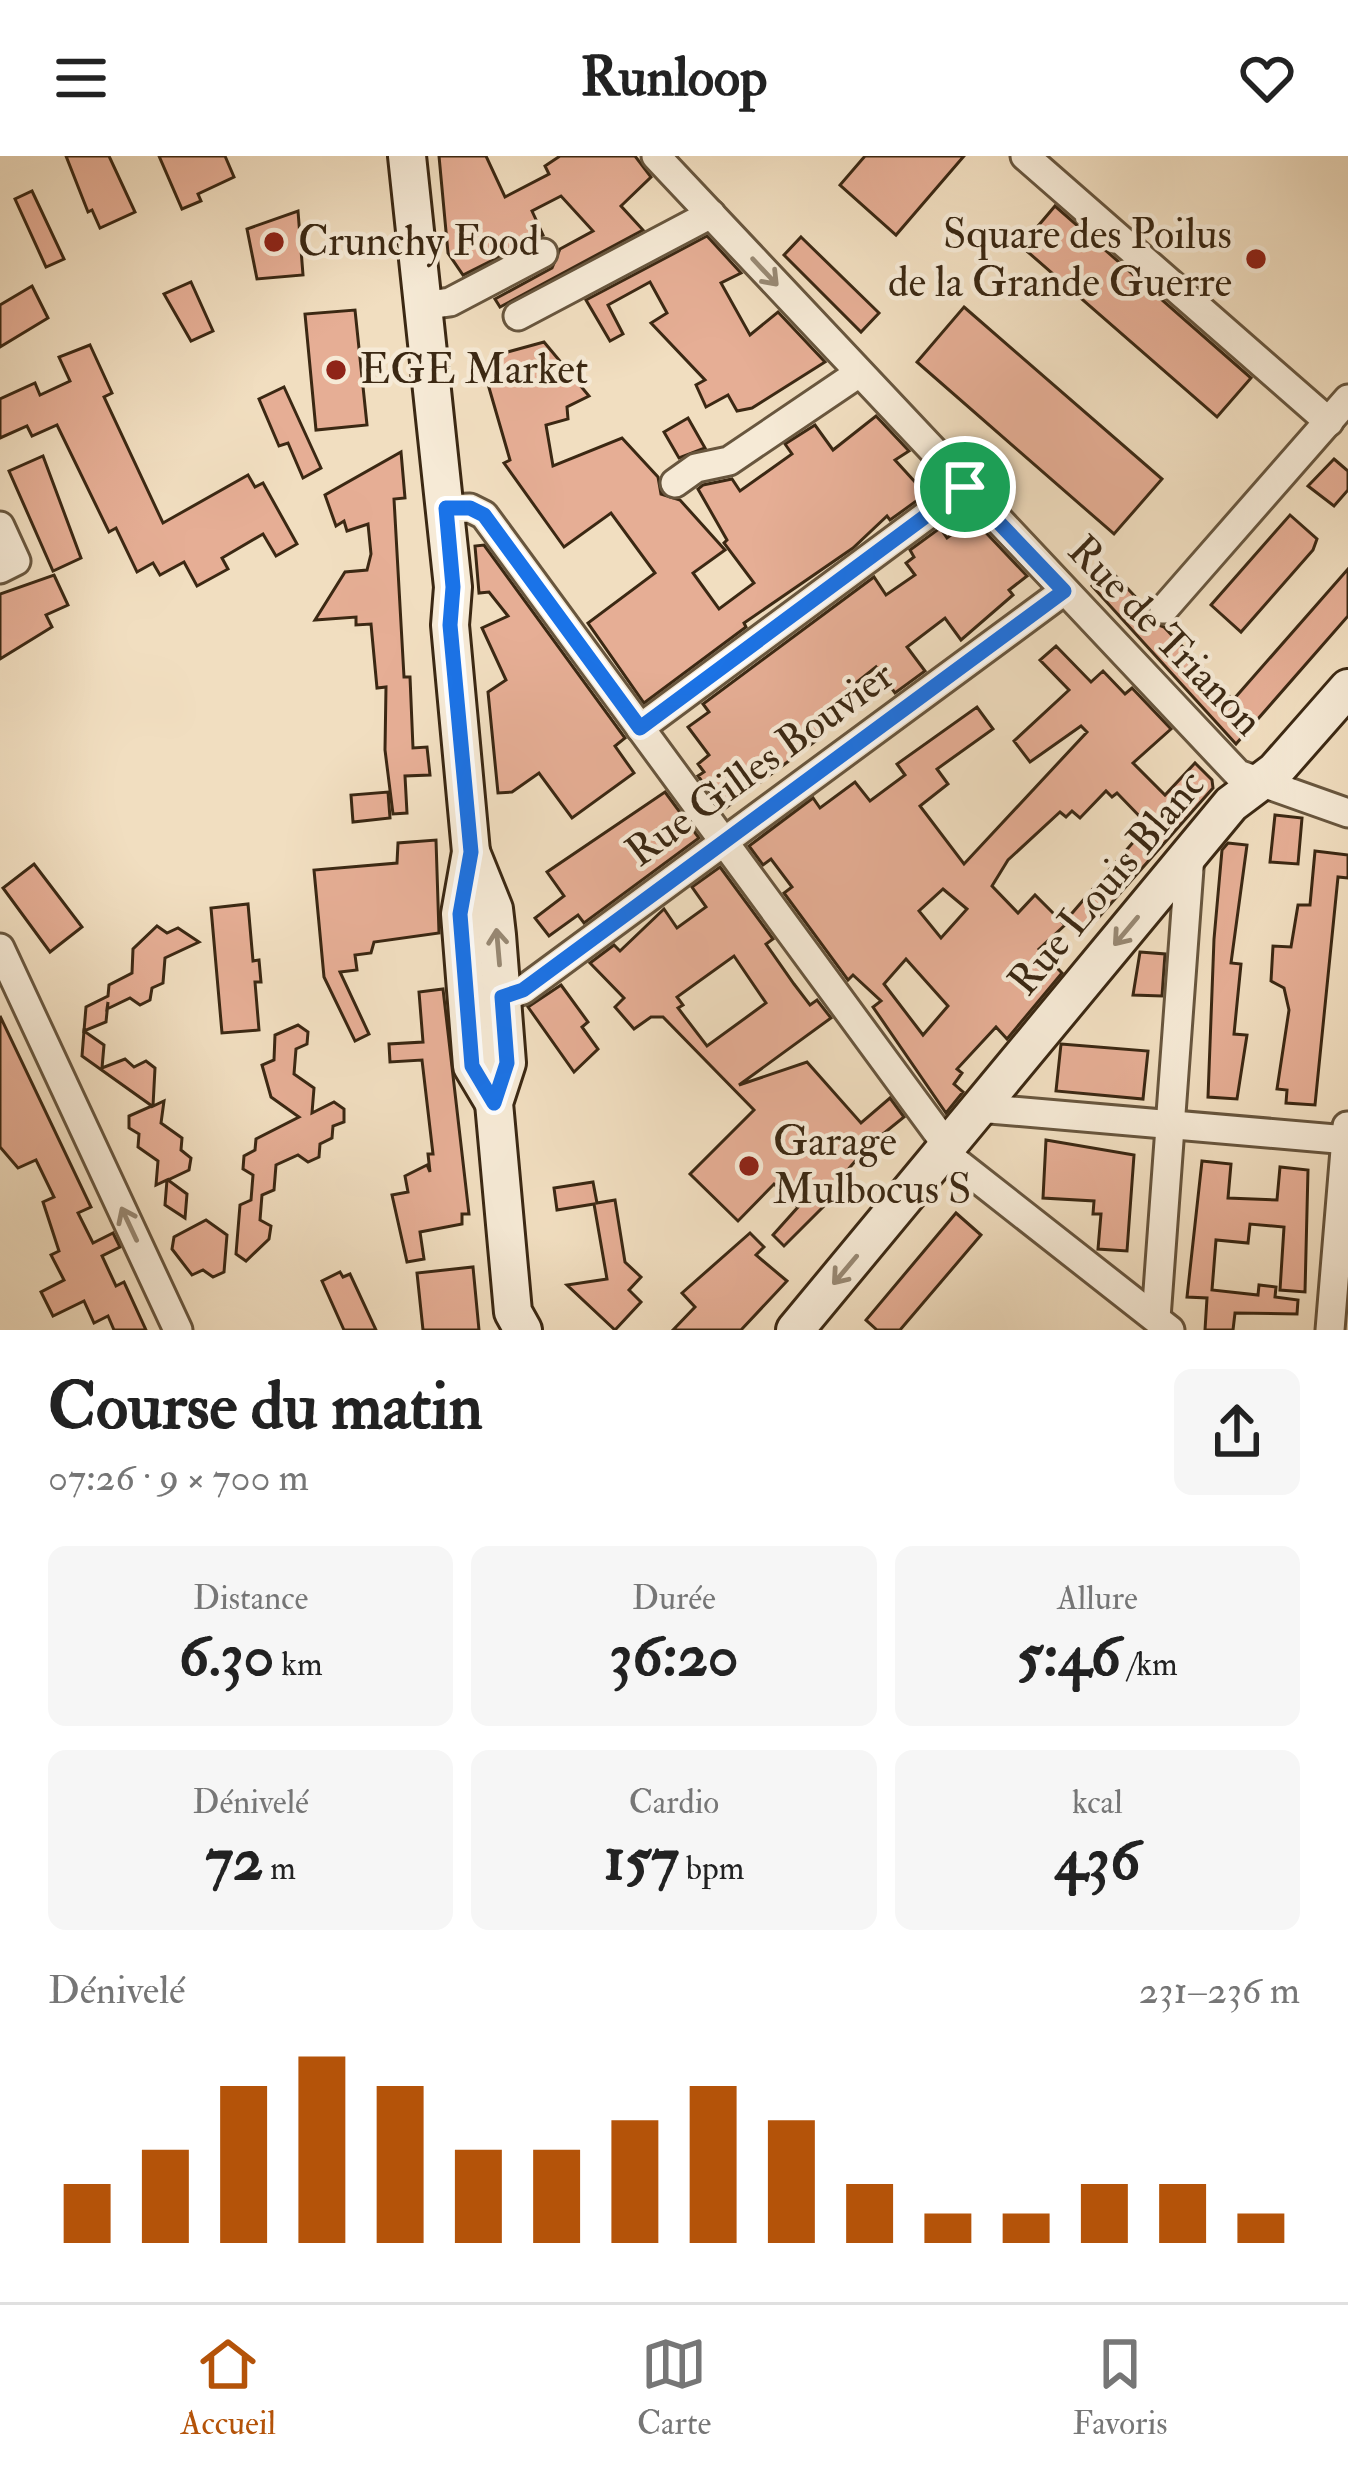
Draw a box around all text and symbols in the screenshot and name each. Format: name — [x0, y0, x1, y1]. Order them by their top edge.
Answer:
text: Runloop — [581, 44, 767, 112]
icon: menu — [48, 45, 114, 111]
icon: heart — [1234, 45, 1300, 111]
place label: Square des Poilus de la Grande Guerre — [888, 209, 1232, 309]
place label: Crunchy Food — [298, 216, 540, 268]
marker: Crunchy Food — [261, 229, 287, 255]
marker: Square des Poilus de la Grande Guerre — [1243, 246, 1269, 272]
one-way arrow — [750, 256, 779, 286]
place label: EGE Market — [360, 344, 588, 396]
marker: EGE Market — [323, 357, 349, 383]
pin — [914, 436, 1016, 538]
icon: arrive — [932, 454, 998, 520]
street label: Rue de Trianon — [1056, 525, 1274, 747]
street label: Rue Gilles Bouvier — [616, 649, 904, 879]
street label: Rue Louis Blanc — [998, 760, 1216, 1006]
one-way arrow — [1113, 915, 1141, 946]
one-way arrow — [486, 928, 509, 967]
place label: Garage Mulbocus S — [773, 1116, 971, 1216]
marker: Garage Mulbocus S — [736, 1153, 762, 1179]
one-way arrow — [117, 1207, 139, 1243]
one-way arrow — [832, 1253, 858, 1285]
text: Course du matin — [48, 1366, 483, 1449]
button: share — [1174, 1369, 1300, 1495]
text: 07:26 · 9 × 700 m — [48, 1453, 309, 1502]
text: Distance — [193, 1578, 308, 1619]
text: Durée — [632, 1578, 716, 1619]
text: Allure — [1057, 1578, 1138, 1619]
text: 6.30 — [179, 1619, 274, 1694]
text: 36:20 — [609, 1619, 739, 1694]
text: 5:46 — [1017, 1619, 1121, 1694]
text: km — [274, 1644, 323, 1685]
text: /km — [1121, 1644, 1178, 1685]
text: Dénivelé — [193, 1782, 309, 1823]
text: Cardio — [629, 1782, 719, 1823]
text: kcal — [1072, 1782, 1123, 1823]
text: 72 — [205, 1823, 263, 1898]
text: 157 — [604, 1823, 679, 1898]
text: 436 — [1055, 1823, 1140, 1898]
text: m — [263, 1848, 296, 1889]
text: bpm — [679, 1848, 744, 1889]
text: Dénivelé — [48, 1966, 185, 2015]
text: 231–236 m — [1139, 1966, 1300, 2015]
tab: Accueil — [180, 2331, 276, 2444]
tab: Carte — [637, 2331, 711, 2444]
tab: Favoris — [1072, 2331, 1167, 2444]

